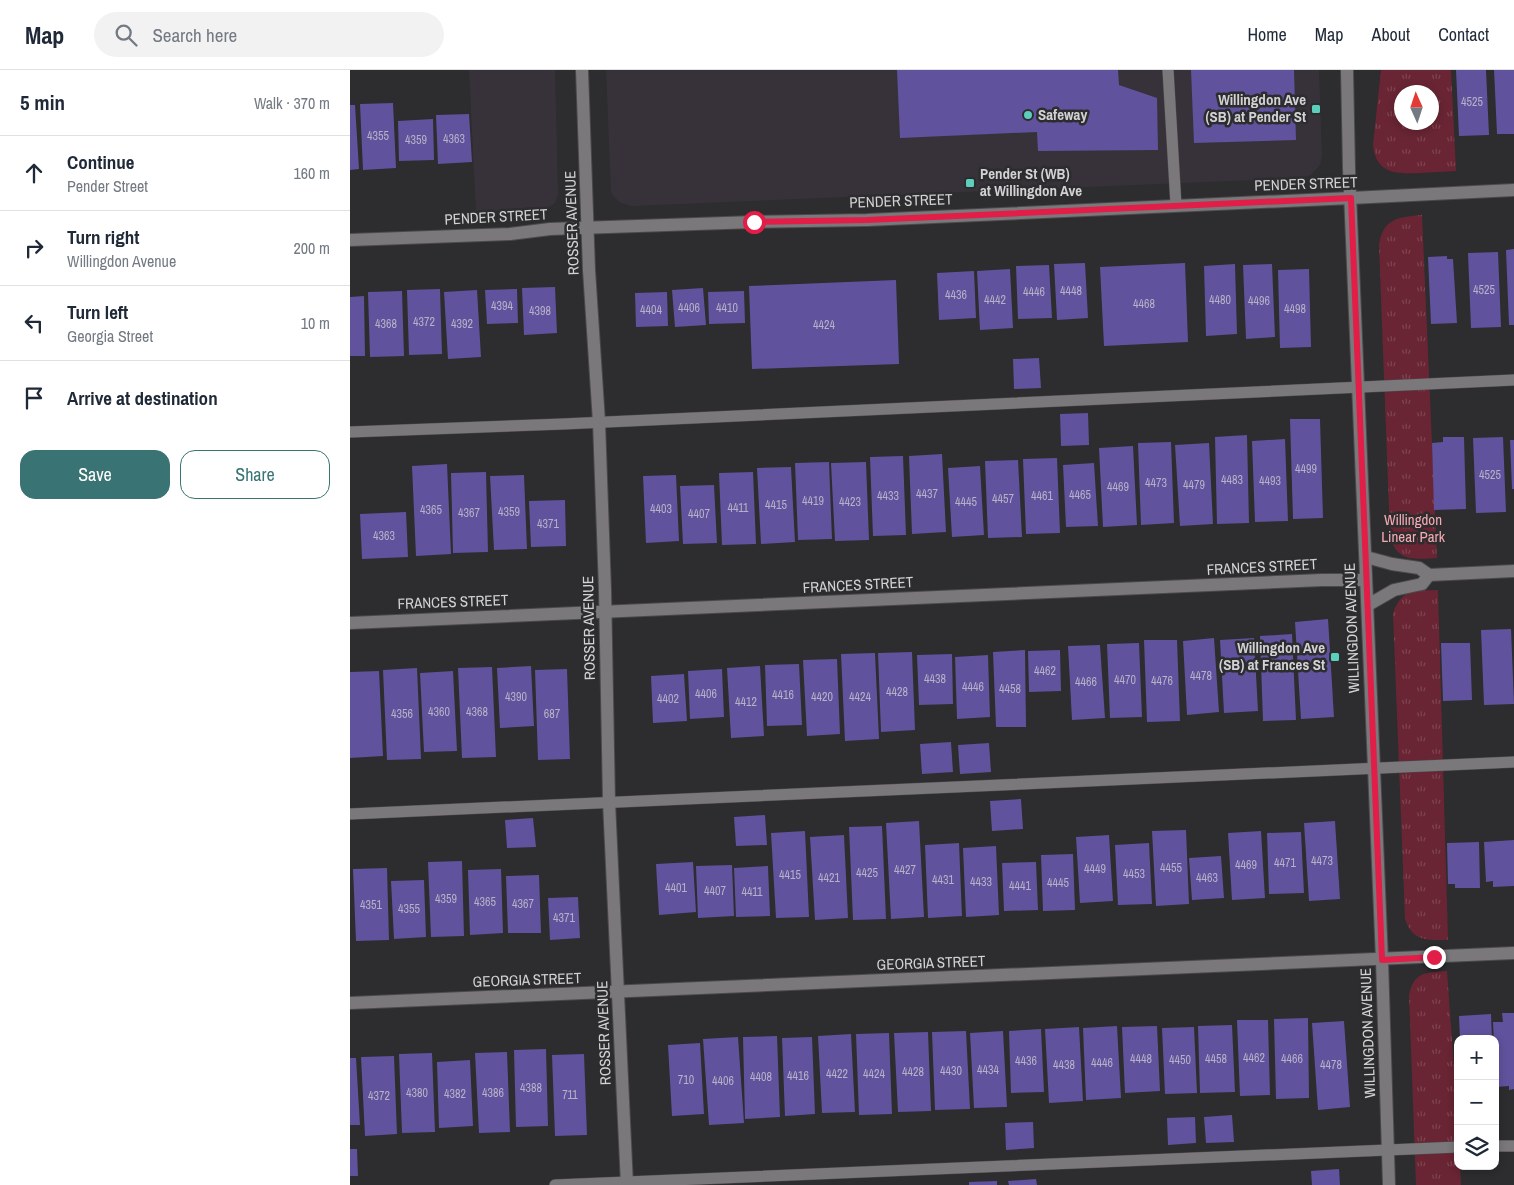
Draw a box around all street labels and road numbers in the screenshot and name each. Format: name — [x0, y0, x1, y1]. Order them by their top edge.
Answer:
street label: ROSSER AVENUE — [559, 170, 584, 276]
street label: PENDER STREET — [1254, 171, 1358, 196]
street label: PENDER STREET — [849, 188, 953, 213]
street label: PENDER STREET — [444, 203, 549, 230]
street label: FRANCES STREET — [1206, 553, 1318, 580]
street label: WILLINGDON AVENUE — [1339, 563, 1364, 694]
street label: FRANCES STREET — [802, 571, 914, 598]
street label: ROSSER AVENUE — [577, 576, 600, 680]
street label: FRANCES STREET — [397, 589, 509, 614]
street label: GEORGIA STREET — [876, 950, 986, 975]
street label: GEORGIA STREET — [472, 967, 582, 992]
street label: WILLINGDON AVENUE — [1355, 968, 1380, 1099]
street label: ROSSER AVENUE — [591, 980, 616, 1086]

